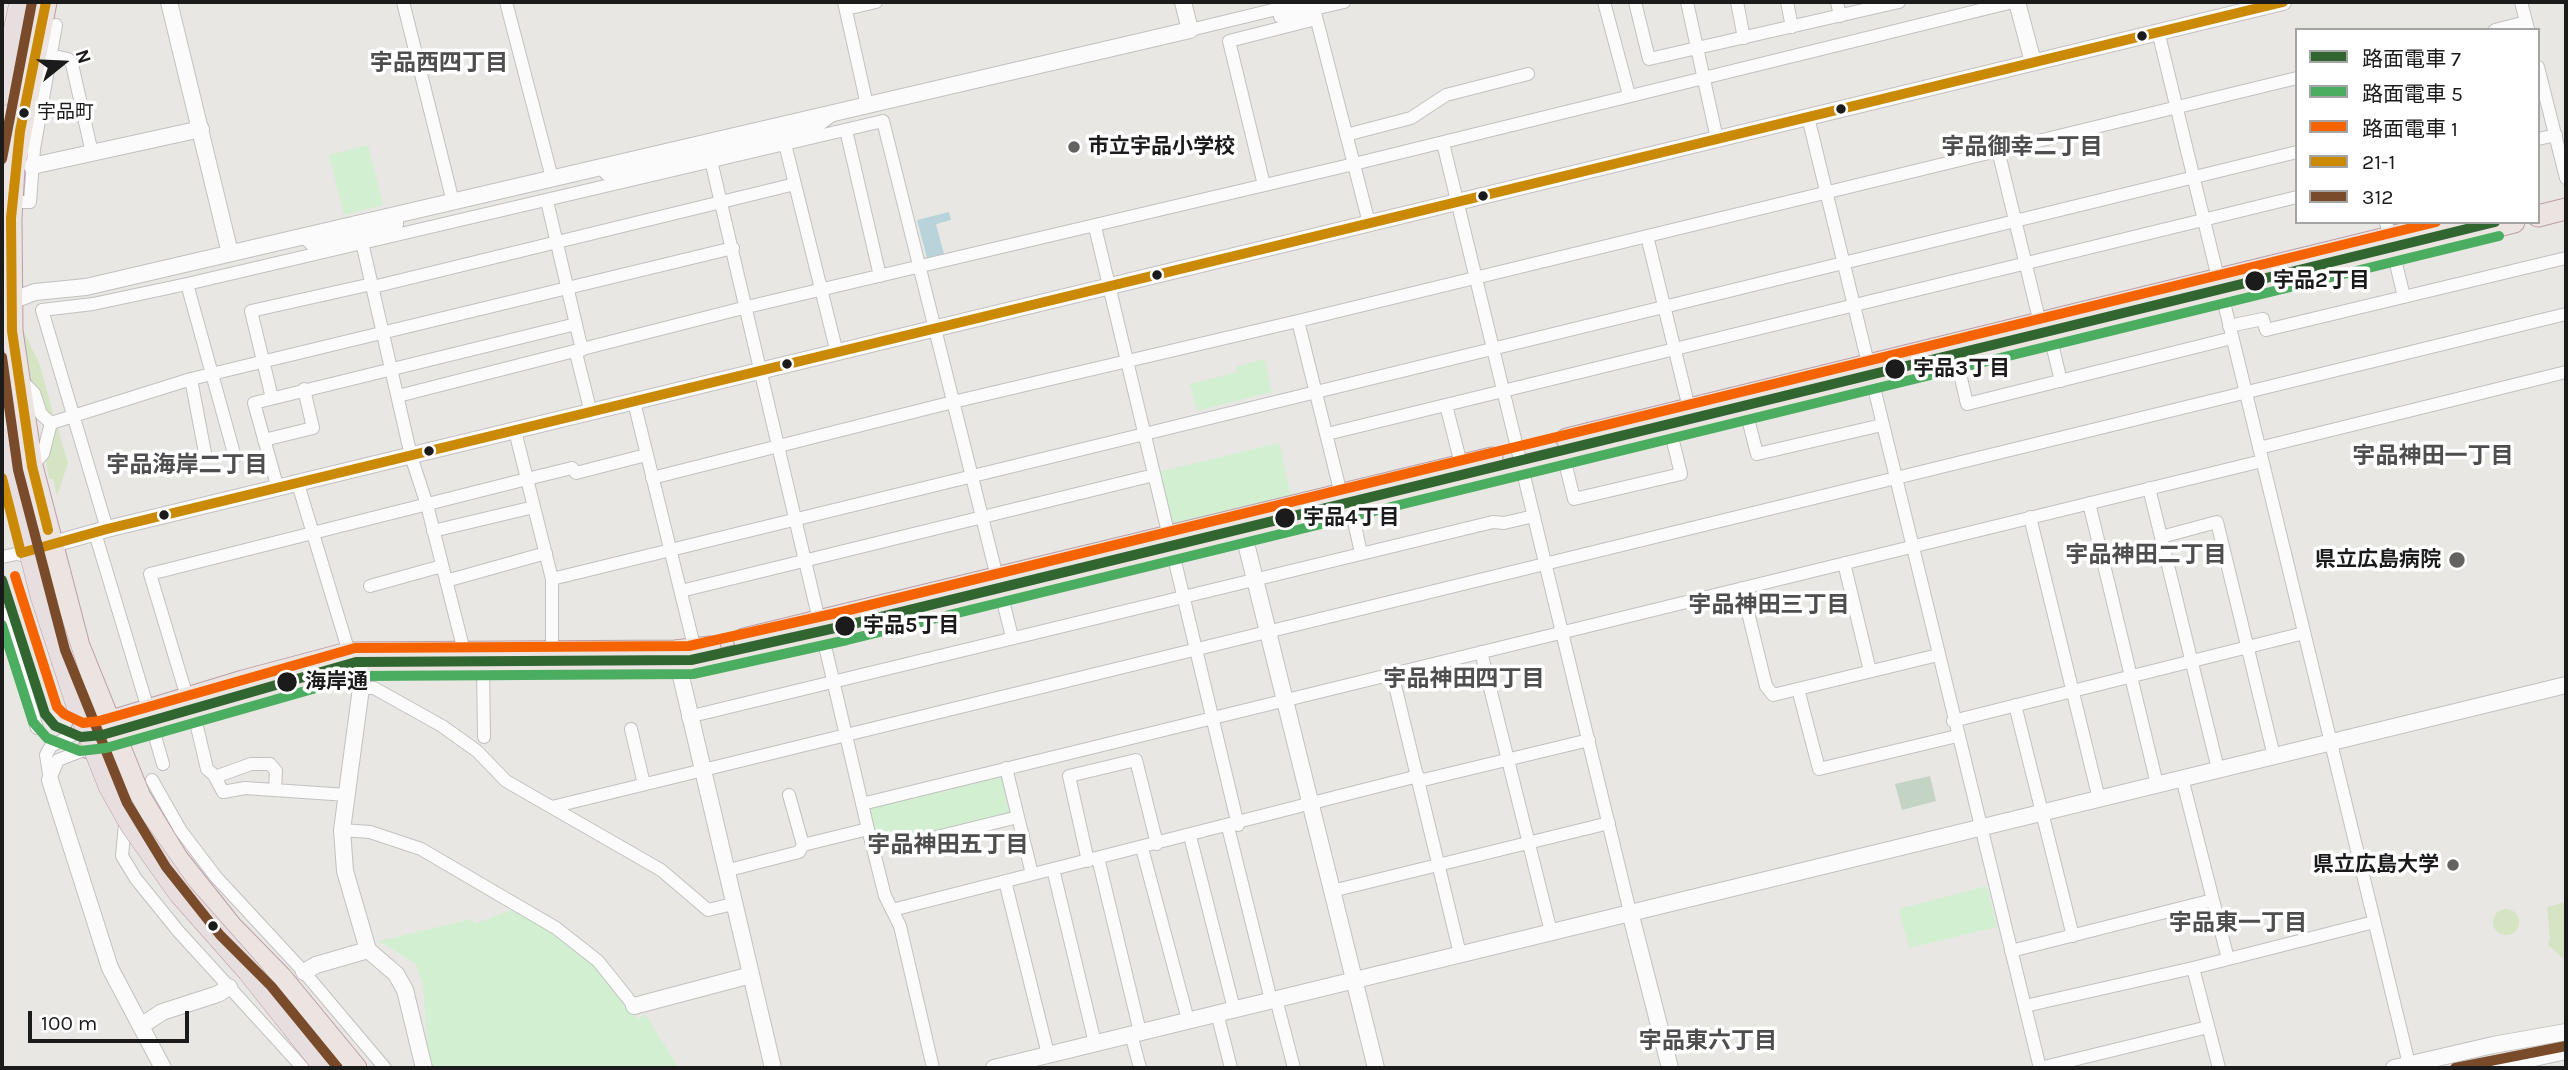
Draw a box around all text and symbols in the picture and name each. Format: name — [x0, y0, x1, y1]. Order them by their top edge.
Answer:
north arrow — [28, 28, 98, 98]
legend — [2295, 28, 2540, 224]
unlabelled marker — [2135, 29, 2149, 43]
text: N — [70, 47, 96, 66]
text: 路面電車 7 — [2362, 47, 2461, 71]
district label: 宇品西四丁目 — [370, 49, 508, 77]
text: 路面電車 5 — [2362, 82, 2463, 106]
place label: 宇品町 — [37, 102, 94, 124]
unlabelled marker — [1834, 102, 1848, 116]
marker: 宇品町 — [17, 106, 31, 120]
text: 路面電車 1 — [2362, 117, 2458, 141]
district label: 宇品御幸二丁目 — [1942, 133, 2102, 161]
place label: 市立宇品小学校 — [1088, 134, 1235, 160]
marker: 市立宇品小学校 — [1066, 139, 1082, 155]
text: 21-1 — [2362, 150, 2395, 174]
text: 312 — [2362, 185, 2394, 209]
unlabelled marker — [1476, 189, 1490, 203]
unlabelled marker — [1150, 268, 1164, 282]
place label: 宇品2丁目 — [2273, 268, 2370, 294]
marker: 宇品2丁目 — [2243, 269, 2267, 293]
place label: 宇品3丁目 — [1913, 356, 2010, 382]
unlabelled marker — [780, 357, 794, 371]
marker: 宇品3丁目 — [1883, 357, 1907, 381]
district label: 宇品神田一丁目 — [2353, 442, 2513, 470]
unlabelled marker — [422, 444, 436, 458]
district label: 宇品海岸二丁目 — [107, 451, 267, 479]
place label: 宇品4丁目 — [1303, 505, 1399, 531]
marker: 宇品4丁目 — [1273, 506, 1297, 530]
unlabelled marker — [157, 508, 171, 522]
district label: 宇品神田二丁目 — [2066, 541, 2226, 569]
place label: 県立広島病院 — [2315, 547, 2441, 573]
marker: 県立広島病院 — [2447, 550, 2467, 570]
district label: 宇品神田三丁目 — [1689, 591, 1849, 619]
place label: 宇品5丁目 — [863, 613, 959, 639]
marker: 宇品5丁目 — [833, 614, 857, 638]
district label: 宇品神田四丁目 — [1384, 665, 1544, 693]
place label: 海岸通 — [305, 669, 368, 695]
marker: 海岸通 — [275, 670, 299, 694]
district label: 宇品神田五丁目 — [868, 831, 1028, 859]
place label: 県立広島大学 — [2313, 852, 2439, 878]
marker: 県立広島大学 — [2445, 857, 2461, 873]
district label: 宇品東一丁目 — [2169, 909, 2307, 937]
unlabelled marker — [206, 919, 220, 933]
scale bar — [32, 996, 192, 1040]
text: 100 m — [41, 1011, 98, 1035]
district label: 宇品東六丁目 — [1639, 1027, 1777, 1055]

